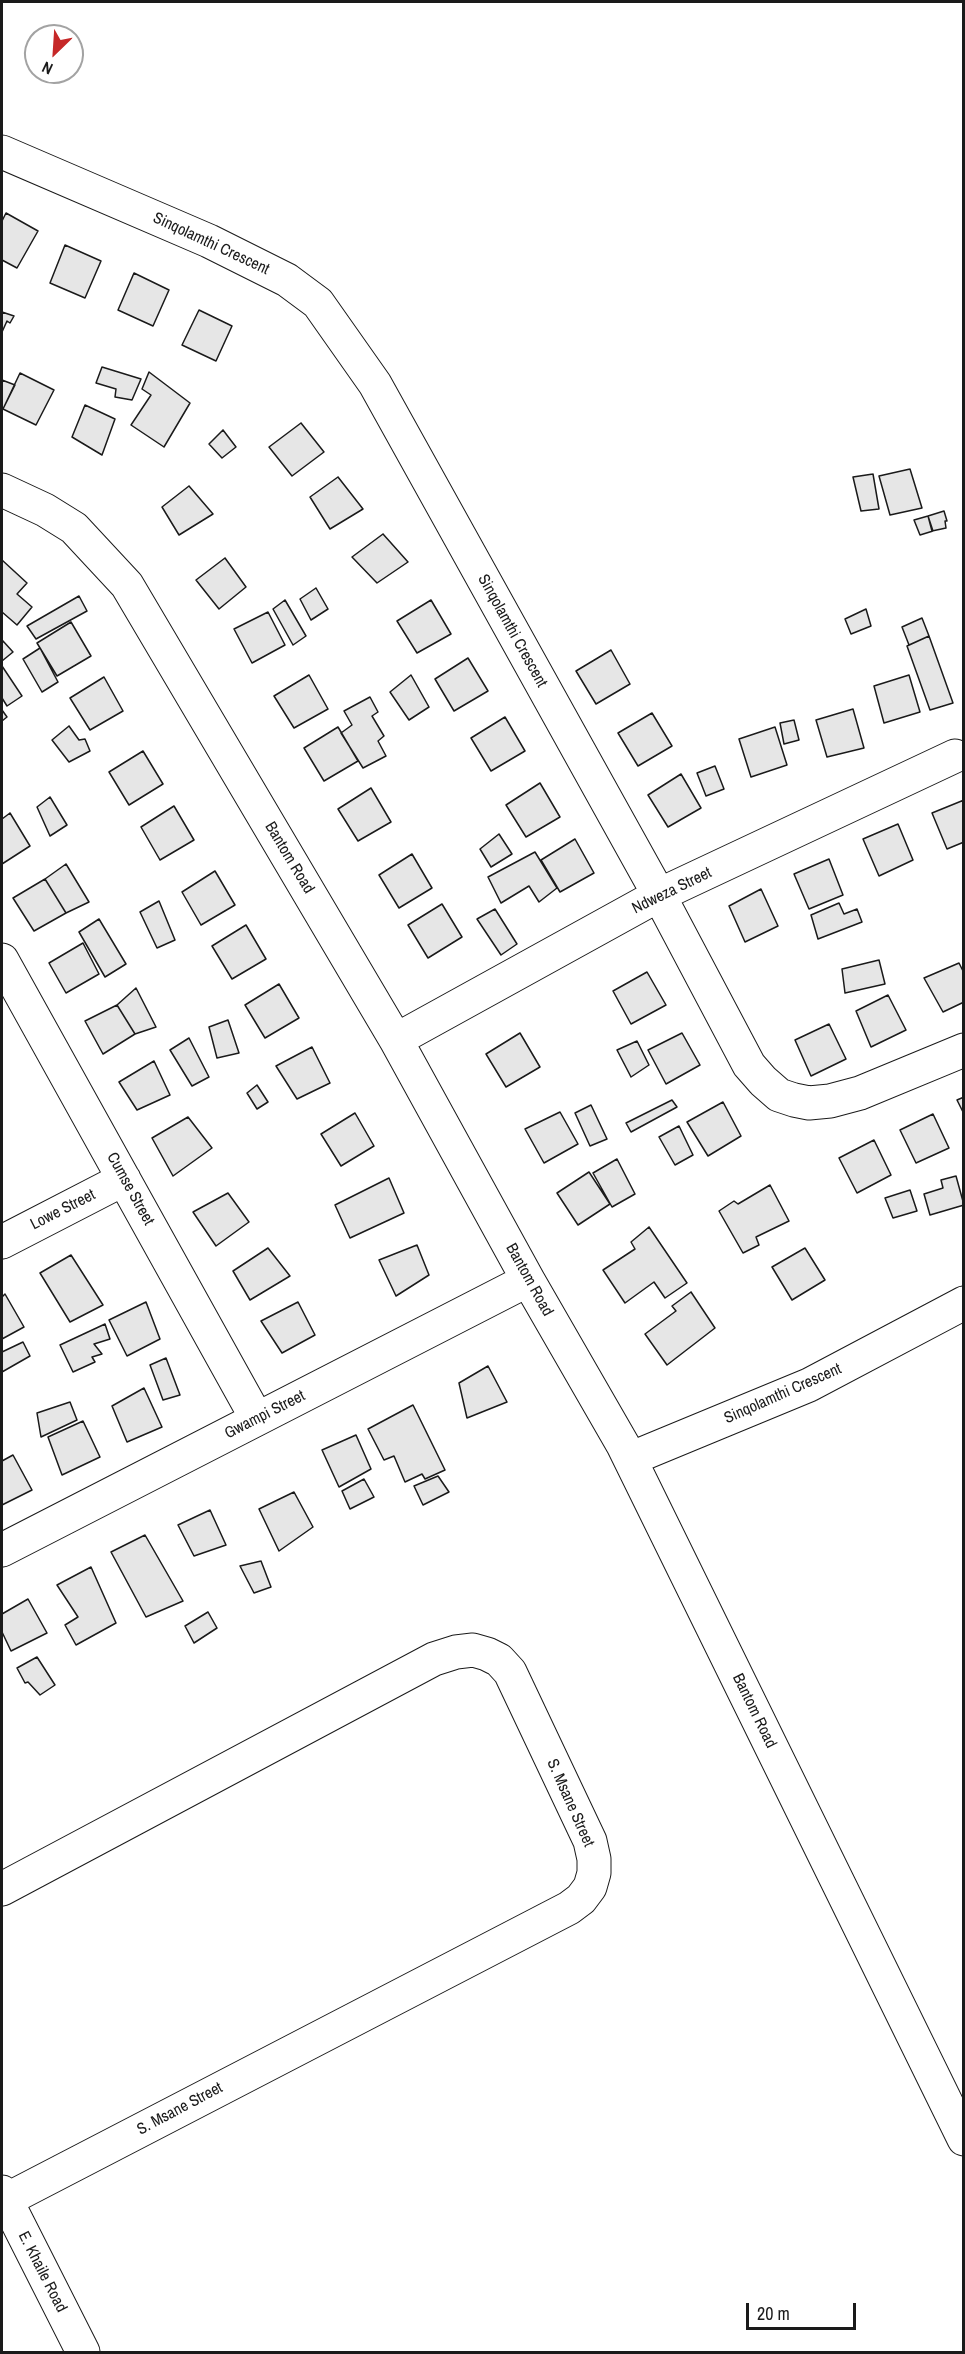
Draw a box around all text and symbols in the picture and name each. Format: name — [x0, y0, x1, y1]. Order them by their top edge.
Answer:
north arrow — [24, 24, 84, 84]
text: N — [38, 57, 56, 80]
street label: Sinqolamthi Crescent — [150, 209, 272, 279]
street label: Sinqolamthi Crescent — [473, 571, 551, 691]
street label: Bantom Road — [260, 819, 318, 897]
street label: Ndweza Street — [629, 864, 715, 918]
street label: Cumse Street — [102, 1149, 158, 1229]
street label: Lowe Street — [27, 1186, 99, 1234]
street label: Bantom Road — [501, 1240, 557, 1320]
street label: Sinqolamthi Crescent — [721, 1360, 845, 1428]
street label: Gwampi Street — [222, 1387, 308, 1443]
street label: Bantom Road — [728, 1671, 780, 1751]
street label: S. Msane Street — [542, 1756, 598, 1850]
street label: S. Msane Street — [134, 2078, 226, 2140]
street label: E. Khaile Road — [13, 2228, 71, 2316]
scale bar — [749, 2291, 858, 2329]
text: 20 m — [757, 2301, 790, 2326]

